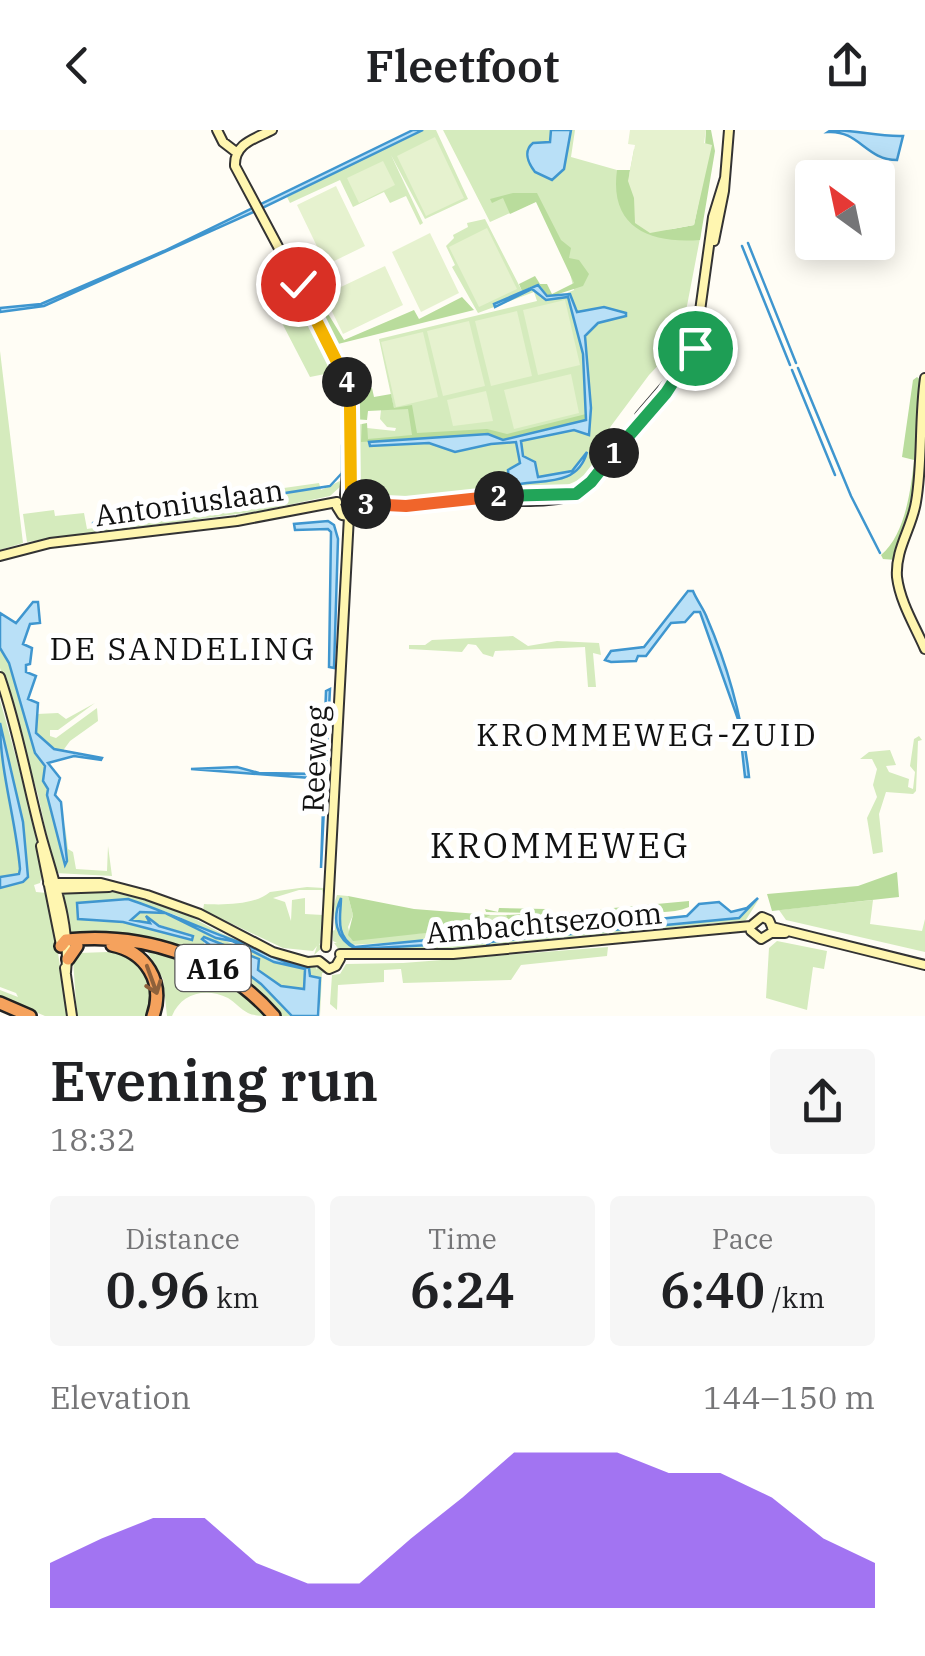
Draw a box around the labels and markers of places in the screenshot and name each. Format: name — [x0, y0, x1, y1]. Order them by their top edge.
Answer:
pin — [256, 242, 341, 327]
pin — [653, 306, 738, 391]
pin: 4 — [322, 357, 372, 407]
pin: 1 — [589, 428, 639, 478]
pin: 2 — [474, 471, 524, 521]
pin: 3 — [341, 479, 391, 529]

